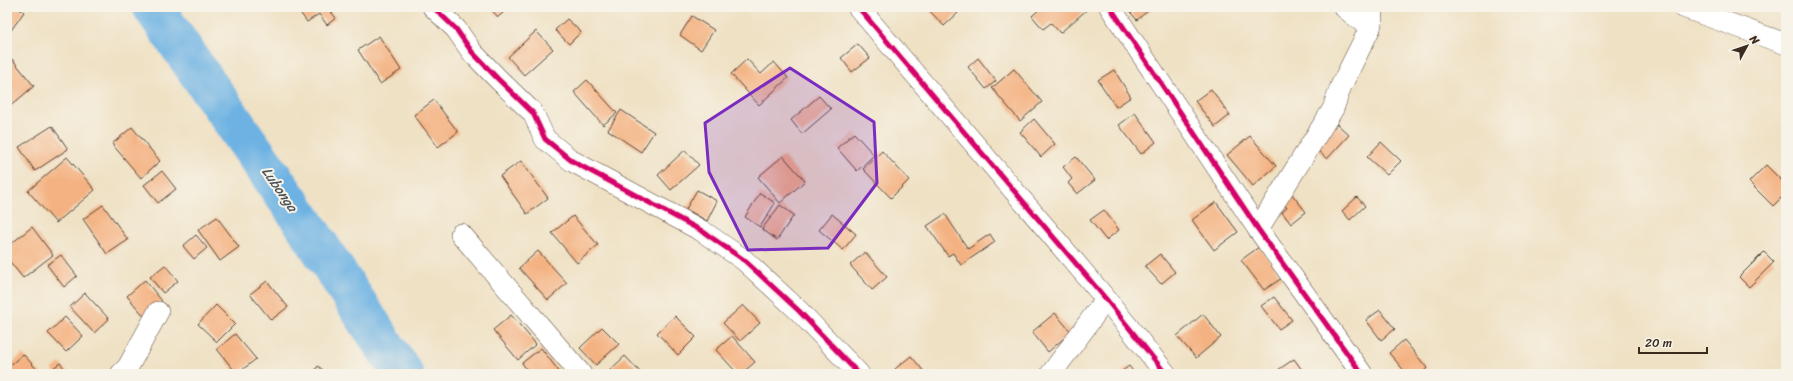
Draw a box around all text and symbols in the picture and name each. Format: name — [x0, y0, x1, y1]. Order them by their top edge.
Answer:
north arrow — [1727, 26, 1767, 66]
text: N — [1744, 30, 1764, 49]
water label: Lubonga — [255, 161, 305, 219]
scale bar — [1639, 329, 1707, 355]
text: 20 m — [1645, 332, 1672, 354]

